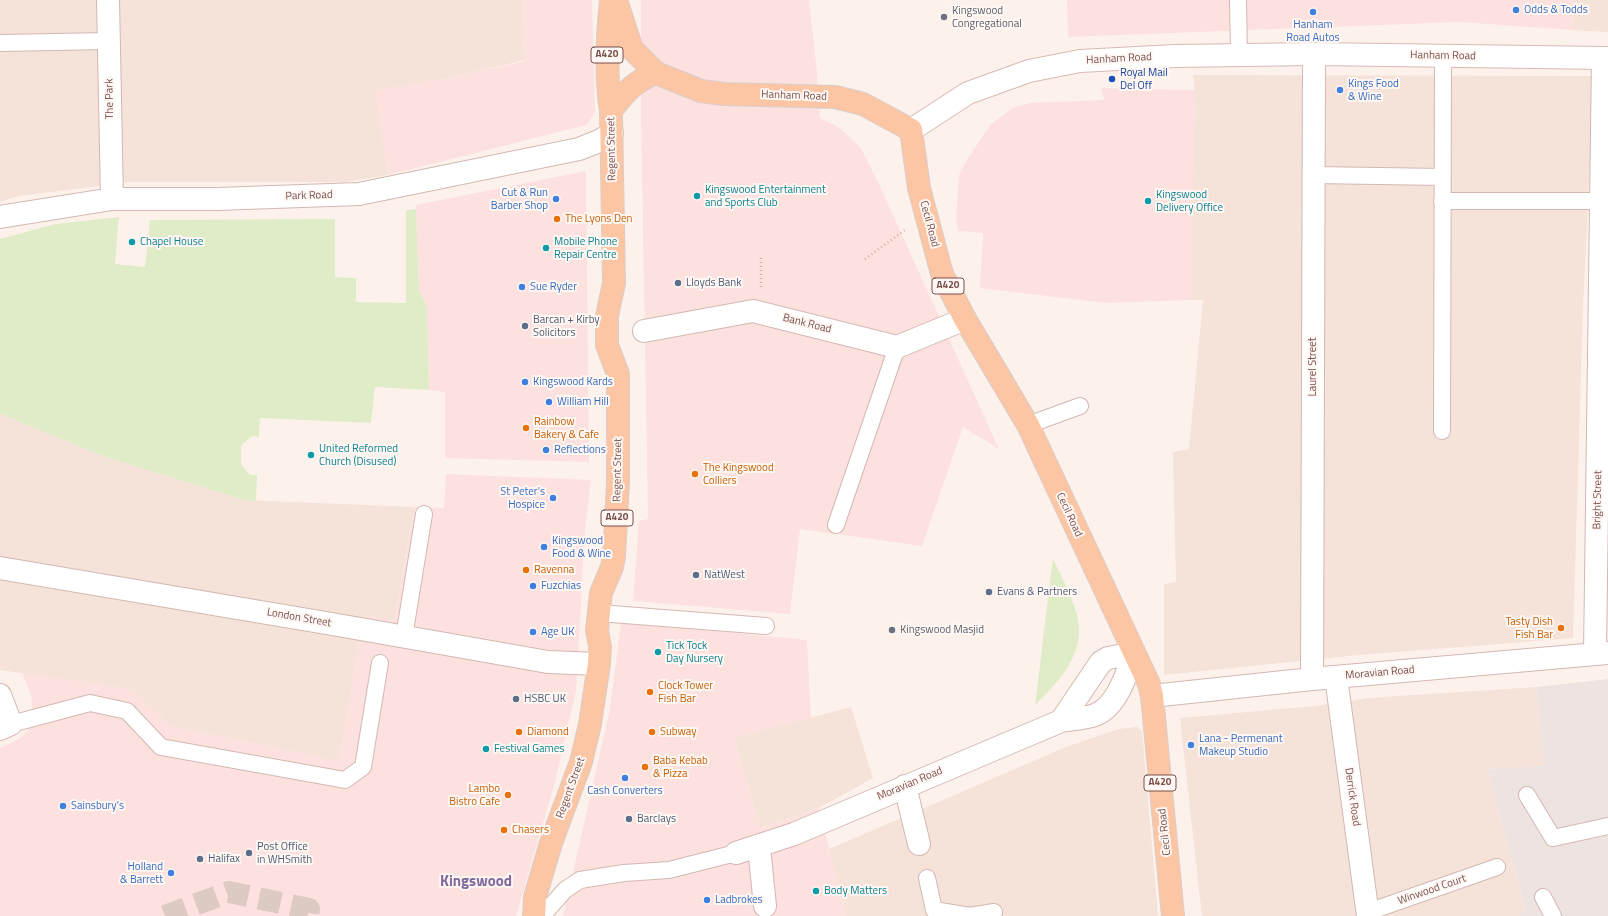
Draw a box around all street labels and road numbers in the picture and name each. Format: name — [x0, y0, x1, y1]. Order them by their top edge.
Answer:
road number: A420 — [591, 47, 623, 63]
street label: Hanham Road — [1410, 49, 1476, 63]
street label: Hanham Road — [1086, 51, 1152, 67]
street label: The Park — [103, 79, 117, 119]
street label: Hanham Road — [761, 88, 827, 104]
street label: Regent Street — [605, 117, 619, 181]
street label: Park Road — [285, 189, 333, 203]
street label: Cecil Road — [916, 199, 942, 249]
road number: A420 — [932, 278, 964, 294]
street label: Bank Road — [781, 312, 833, 336]
street label: Laurel Street — [1306, 337, 1320, 397]
street label: Regent Street — [611, 438, 625, 502]
street label: Bright Street — [1591, 470, 1605, 530]
street label: Cecil Road — [1053, 491, 1085, 539]
road number: A420 — [601, 510, 633, 526]
street label: London Street — [266, 606, 332, 630]
street label: Moravian Road — [1345, 663, 1415, 683]
street label: Regent Street — [554, 756, 588, 820]
street label: Moravian Road — [875, 764, 945, 804]
street label: Derrick Road — [1341, 767, 1363, 827]
road number: A420 — [1144, 775, 1176, 791]
street label: Cecil Road — [1156, 808, 1174, 856]
street label: Winwood Court — [1396, 872, 1468, 908]

